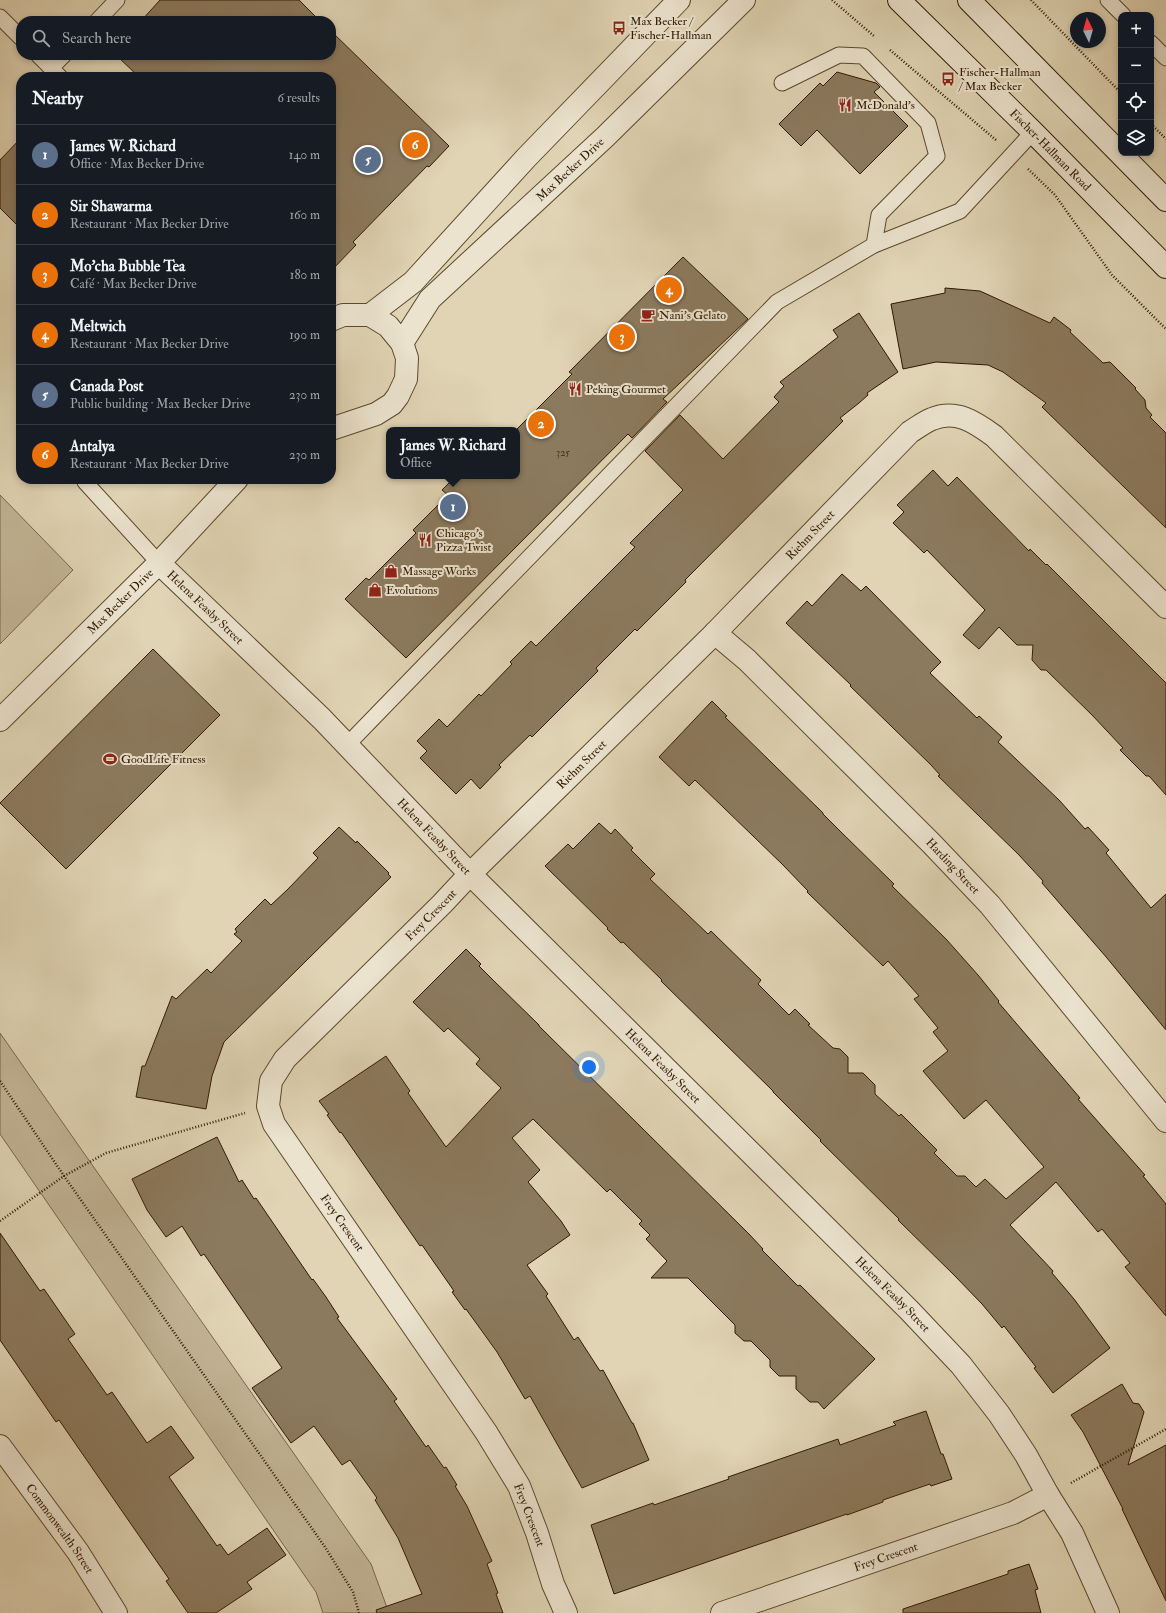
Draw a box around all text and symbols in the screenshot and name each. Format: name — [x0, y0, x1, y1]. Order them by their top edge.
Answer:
north arrow — [1070, 12, 1106, 48]
map controls — [1118, 12, 1154, 156]
button: + — [1118, 12, 1154, 48]
place label: Max Becker / Fischer-Hallman — [630, 14, 712, 43]
search box — [16, 16, 336, 60]
bus stop icon: Max Becker / Fischer-Hallman — [611, 20, 627, 36]
icon: search — [30, 27, 52, 49]
text: Search here — [62, 29, 131, 48]
button: − — [1118, 48, 1154, 84]
place label: Fischer-Hallman / Max Becker — [958, 65, 1041, 94]
bus stop icon: Fischer-Hallman / Max Becker — [940, 71, 956, 87]
button: locate — [1118, 84, 1154, 120]
text: Nearby — [32, 88, 83, 109]
text: 6 results — [277, 90, 320, 106]
restaurant icon: McDonald's — [837, 97, 853, 113]
place label: McDonald's — [856, 98, 915, 113]
street label: Fischer-Hallman Road — [1006, 106, 1094, 194]
button: layers — [1118, 120, 1154, 156]
pin: 6 — [402, 130, 428, 160]
street label: Max Becker Drive — [533, 134, 607, 204]
text: James W. Richard — [70, 137, 176, 156]
pin: 5 — [355, 145, 381, 175]
text: 1 — [43, 147, 47, 163]
text: 140 m — [289, 147, 320, 163]
text: Office · Max Becker Drive — [70, 156, 204, 172]
text: Sir Shawarma — [70, 197, 152, 216]
text: 2 — [42, 207, 48, 223]
text: 160 m — [289, 207, 320, 223]
text: Restaurant · Max Becker Drive — [70, 216, 229, 232]
text: Mo'cha Bubble Tea — [70, 257, 185, 276]
text: 3 — [43, 267, 48, 283]
text: 180 m — [290, 267, 320, 283]
pin: 4 — [656, 275, 682, 305]
text: Café · Max Becker Drive — [70, 276, 197, 292]
cafe icon: Nani's Gelato — [640, 307, 656, 323]
place label: Nani's Gelato — [659, 308, 726, 323]
text: Meltwich — [70, 317, 126, 336]
pin: 3 — [609, 322, 635, 352]
text: 4 — [41, 327, 49, 343]
text: 190 m — [289, 327, 320, 343]
text: Restaurant · Max Becker Drive — [70, 336, 229, 352]
text: Canada Post — [70, 377, 143, 396]
restaurant icon: Peking Gourmet — [567, 381, 583, 397]
place label: Peking Gourmet — [586, 382, 666, 397]
text: 5 — [42, 387, 48, 403]
text: 230 m — [289, 387, 320, 403]
text: Public building · Max Becker Drive — [70, 396, 250, 412]
pin: 2 — [528, 409, 554, 439]
popup — [386, 427, 520, 479]
text: James W. Richard — [400, 436, 506, 455]
text: Antalya — [70, 437, 115, 456]
text: 6 — [42, 447, 48, 463]
text: 230 m — [289, 447, 320, 463]
house number: 325 — [556, 447, 570, 459]
text: Office — [400, 455, 432, 471]
text: Restaurant · Max Becker Drive — [70, 456, 229, 472]
pin: 1 — [440, 492, 466, 522]
street label: Riehm Street — [783, 507, 838, 563]
place label: Chicago's Pizza Twist — [436, 526, 492, 555]
restaurant icon: Chicago's Pizza Twist — [417, 532, 433, 548]
shop icon: Massage Works — [383, 563, 399, 579]
place label: Massage Works — [402, 564, 476, 579]
street label: Max Becker Drive — [84, 565, 157, 637]
street label: Helena Feasby Street — [164, 567, 247, 647]
shop icon: Evolutions — [367, 582, 383, 598]
place label: Evolutions — [386, 583, 437, 598]
street label: Riehm Street — [553, 737, 610, 792]
sports icon: GoodLife Fitness — [102, 751, 118, 767]
place label: GoodLife Fitness — [121, 752, 206, 767]
street label: Helena Feasby Street — [394, 795, 474, 878]
street label: Harding Street — [923, 835, 983, 897]
street label: Frey Crescent — [402, 886, 460, 944]
street label: Helena Feasby Street — [622, 1025, 704, 1106]
your location — [579, 1057, 599, 1077]
street label: Frey Crescent — [317, 1191, 367, 1255]
street label: Helena Feasby Street — [852, 1253, 933, 1335]
street label: Commonwealth Street — [23, 1481, 97, 1576]
street label: Frey Crescent — [510, 1481, 548, 1549]
street label: Frey Crescent — [852, 1539, 920, 1575]

